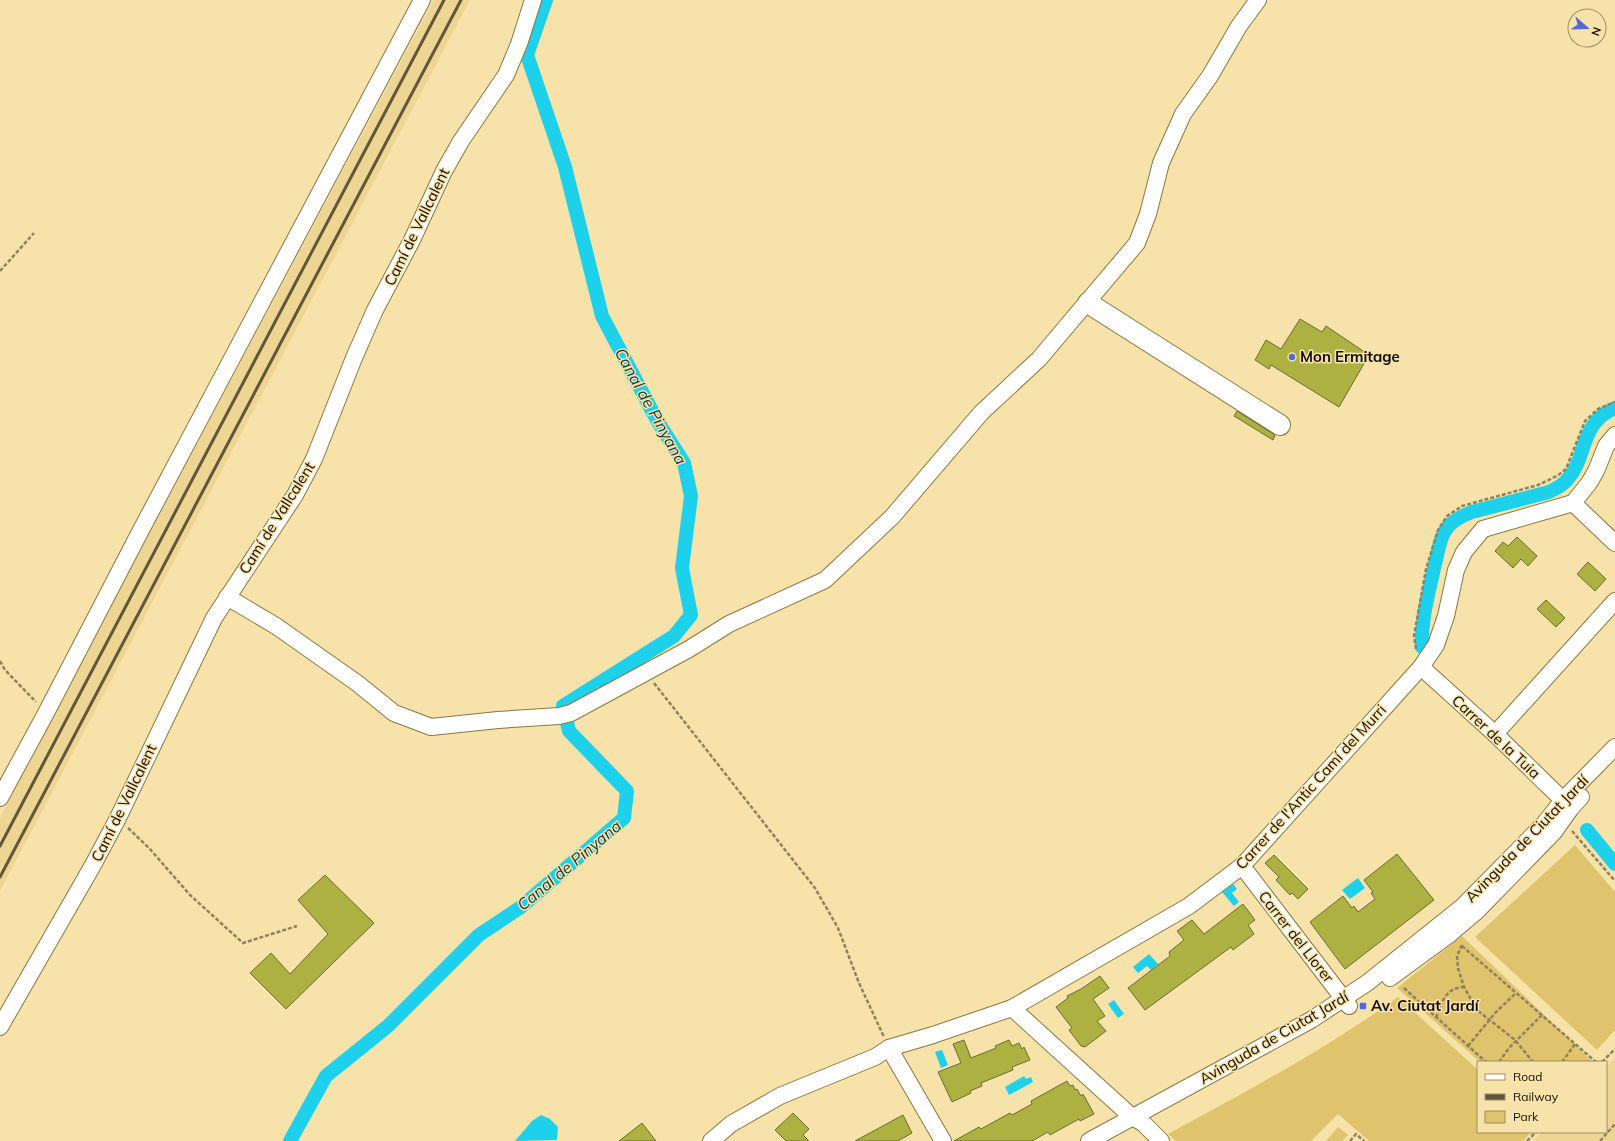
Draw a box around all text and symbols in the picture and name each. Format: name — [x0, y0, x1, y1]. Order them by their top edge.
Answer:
north arrow — [1567, 8, 1607, 48]
text: N — [1588, 25, 1604, 38]
street label: Camí de Vallcalent — [380, 165, 453, 289]
water label: Canal de Pinyana — [611, 344, 691, 468]
place label: Mon Ermitage — [1300, 347, 1400, 366]
marker: Mon Ermitage — [1287, 352, 1297, 362]
street label: Camí de Vallcalent — [234, 458, 319, 577]
street label: Carrer de la Tuia — [1448, 691, 1545, 782]
street label: Carrer de l'Antic Camí del Murri — [1231, 700, 1390, 873]
street label: Camí de Vallcalent — [87, 741, 160, 865]
street label: Avinguda de Ciutat Jardí — [1461, 770, 1593, 906]
water label: Canal de Pinyana — [513, 815, 626, 914]
street label: Carrer del Llorer — [1255, 887, 1338, 987]
street label: Avinguda de Ciutat Jardí — [1196, 986, 1353, 1088]
place label: Av. Ciutat Jardí — [1371, 996, 1480, 1015]
marker: Av. Ciutat Jardí — [1358, 1001, 1368, 1011]
legend — [1477, 1061, 1607, 1133]
text: Road — [1513, 1069, 1542, 1084]
text: Railway — [1513, 1089, 1559, 1104]
text: Park — [1513, 1109, 1539, 1124]

